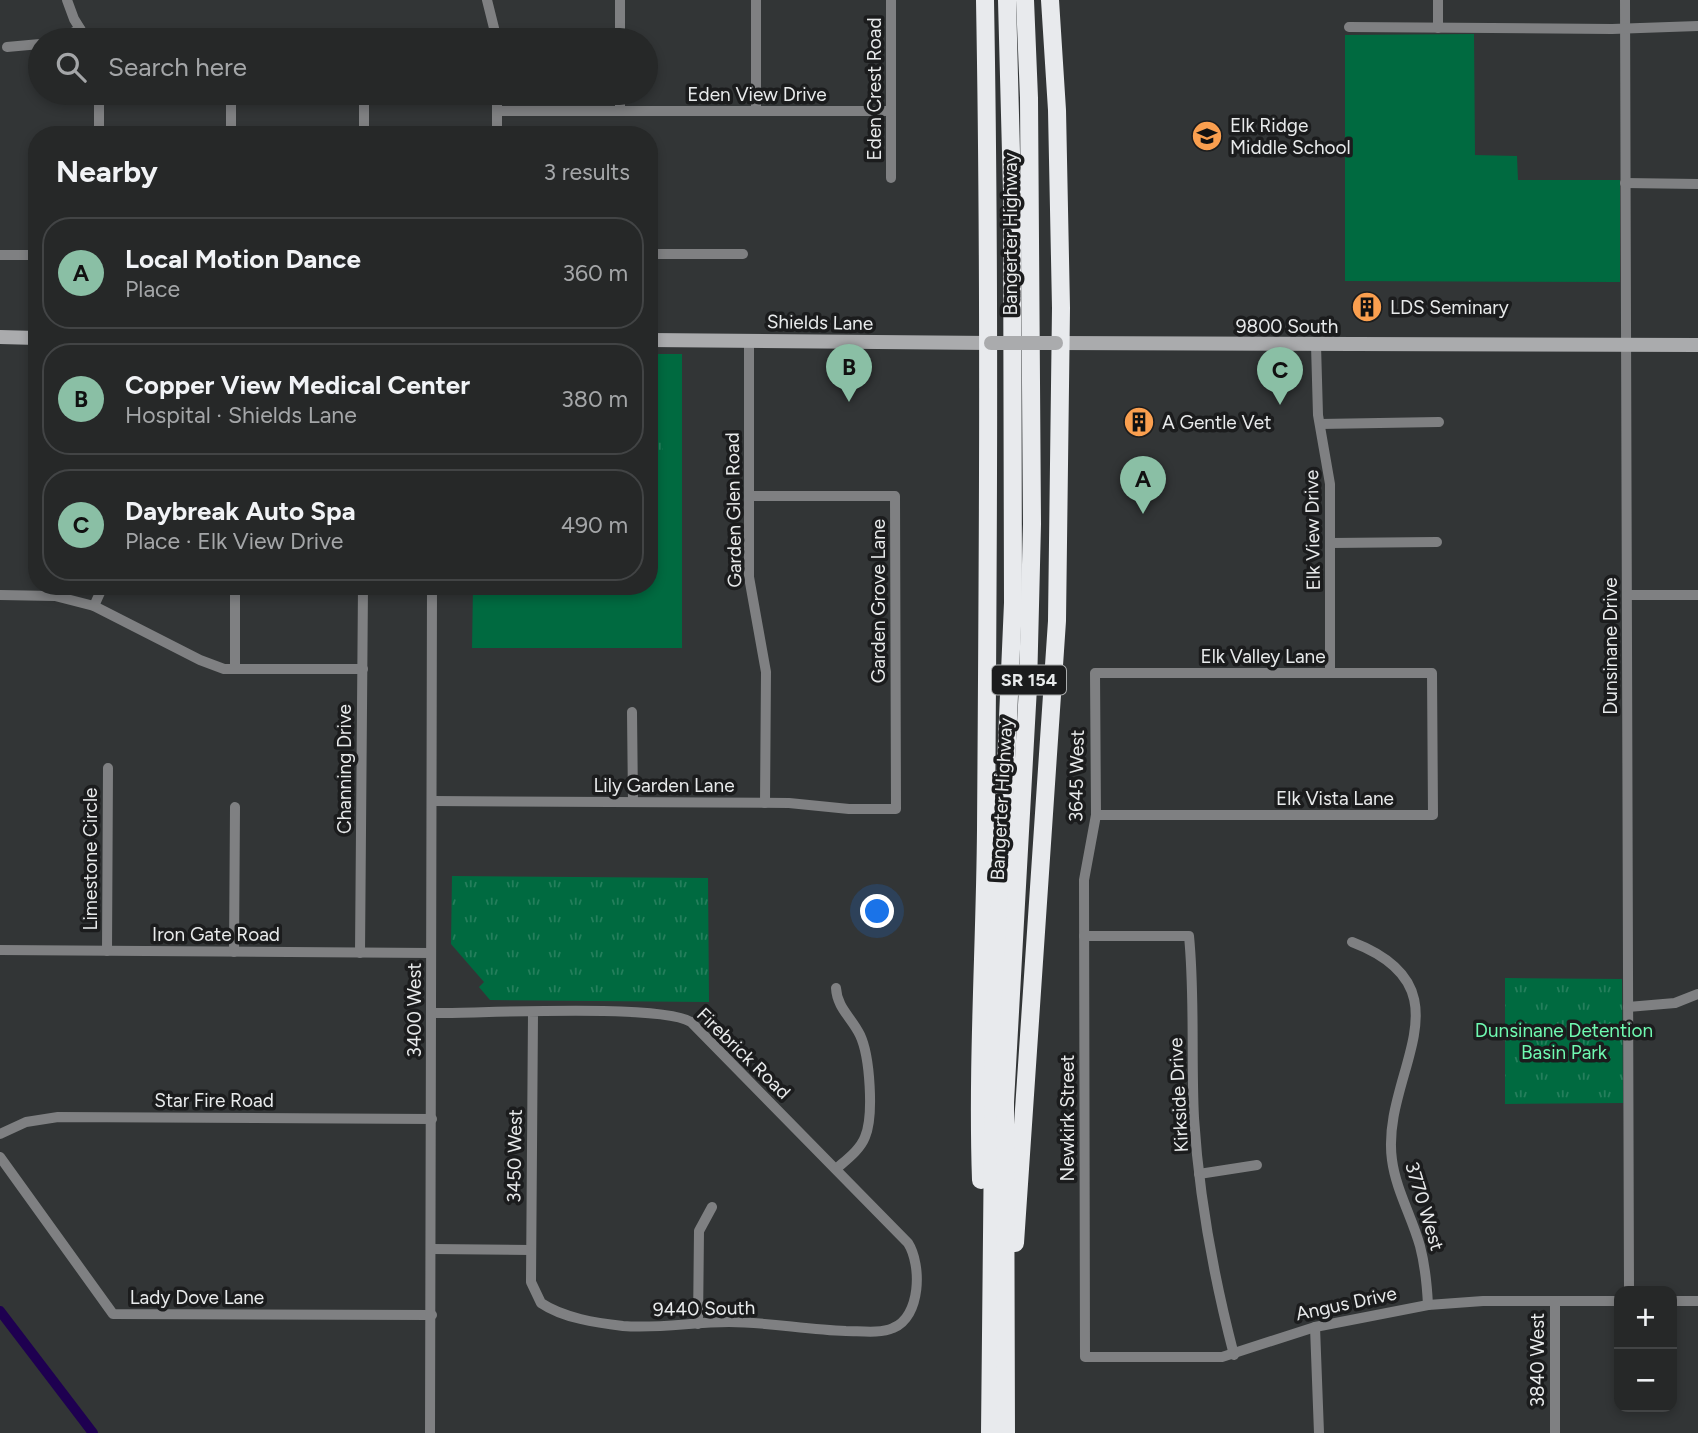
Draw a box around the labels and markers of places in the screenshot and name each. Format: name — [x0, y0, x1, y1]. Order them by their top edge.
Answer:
place label: Elk Ridge Middle School — [1230, 114, 1351, 159]
school or university icon: Elk Ridge Middle School — [1190, 119, 1224, 153]
building icon: LDS Seminary — [1350, 290, 1384, 324]
place label: LDS Seminary — [1390, 296, 1509, 319]
pin: B — [826, 344, 872, 402]
pin: C — [1257, 347, 1303, 405]
building icon: A Gentle Vet — [1122, 405, 1156, 439]
place label: A Gentle Vet — [1162, 411, 1271, 434]
pin: A — [1120, 456, 1166, 514]

